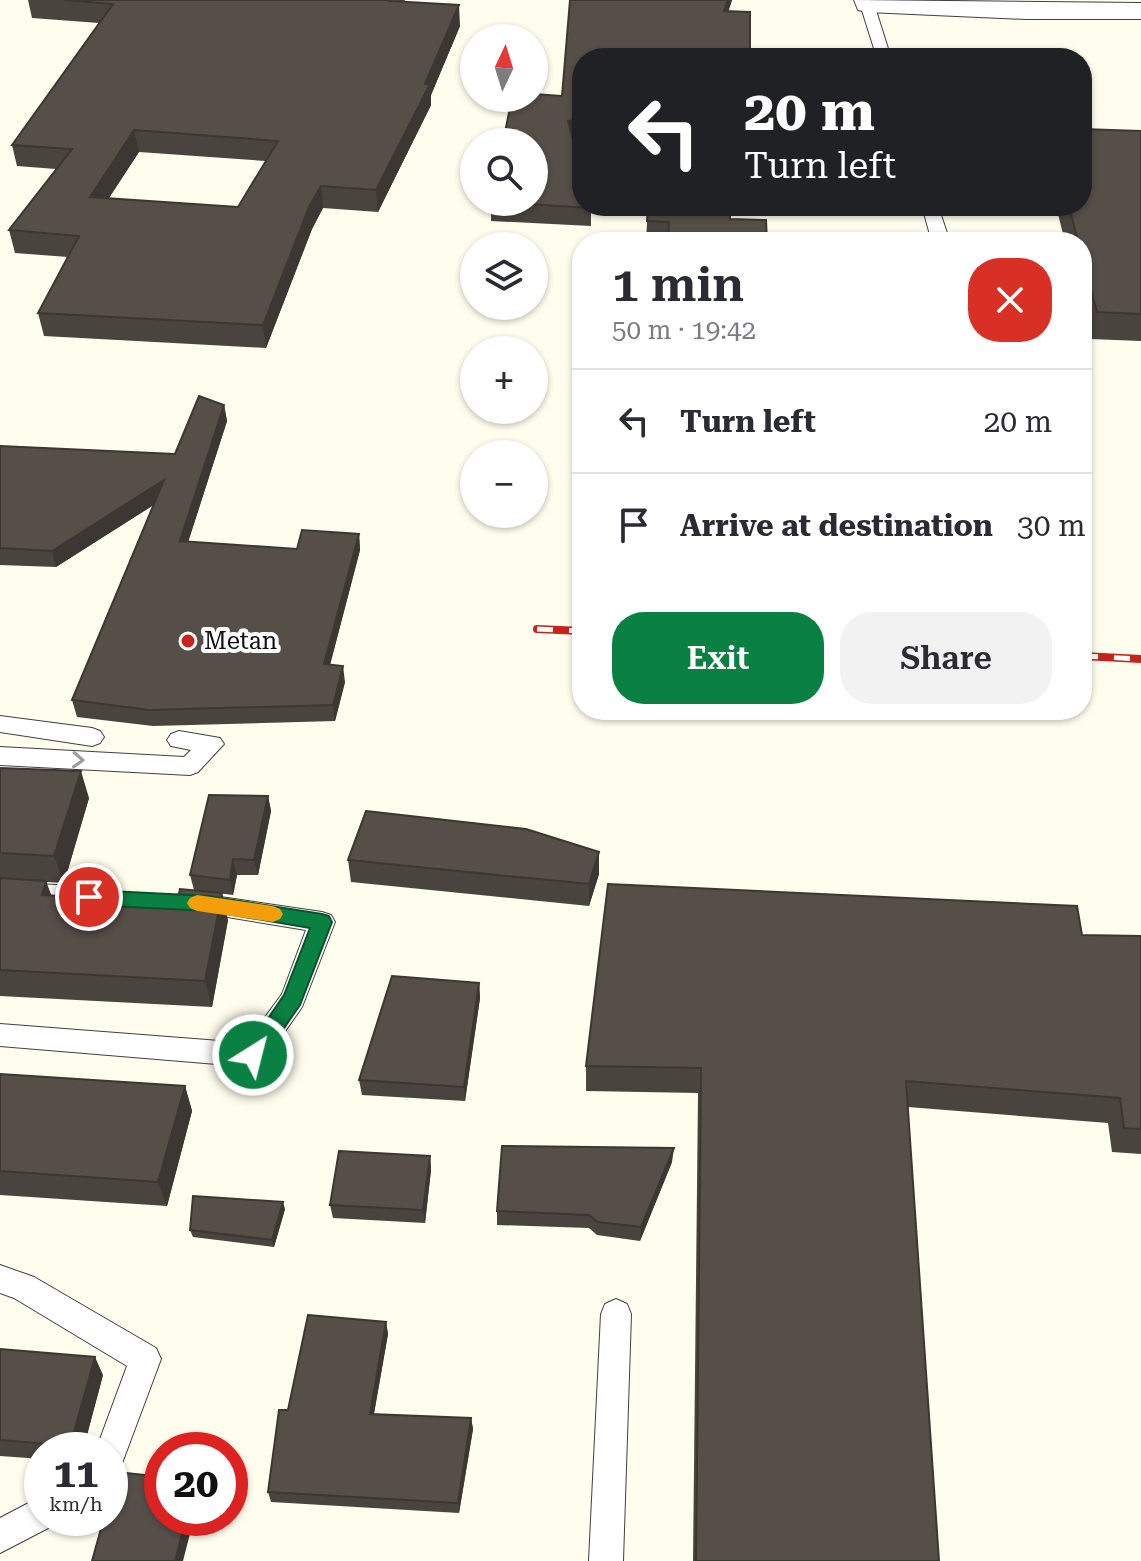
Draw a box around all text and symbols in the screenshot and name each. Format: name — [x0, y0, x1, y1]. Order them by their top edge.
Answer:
north arrow — [460, 24, 548, 112]
map controls — [460, 24, 548, 528]
text: 20 m — [744, 78, 875, 144]
icon: left — [612, 80, 716, 184]
button: search — [460, 128, 548, 216]
text: Turn left — [744, 145, 896, 187]
button: layers — [460, 232, 548, 320]
text: 1 min — [612, 257, 744, 313]
button: close — [968, 258, 1052, 342]
text: 50 m · 19:42 — [612, 315, 756, 345]
button: + — [460, 336, 548, 424]
icon: left — [612, 399, 656, 443]
text: Turn left — [680, 404, 816, 439]
text: 20 m — [983, 404, 1052, 439]
button: − — [460, 440, 548, 528]
icon: arrive — [612, 503, 656, 547]
text: Arrive at destination — [680, 508, 993, 543]
text: 30 m — [1017, 508, 1086, 543]
button: Exit — [612, 612, 824, 704]
button: Share — [840, 612, 1052, 704]
place label: Metan — [204, 627, 277, 655]
marker: Metan — [179, 632, 197, 650]
one-way arrow — [72, 752, 85, 769]
pin — [55, 863, 123, 931]
icon: arrive — [67, 875, 111, 919]
position arrow — [211, 1013, 295, 1097]
speed limit sign: 20 — [144, 1432, 248, 1536]
text: 11 — [54, 1450, 98, 1497]
text: km/h — [49, 1492, 103, 1516]

